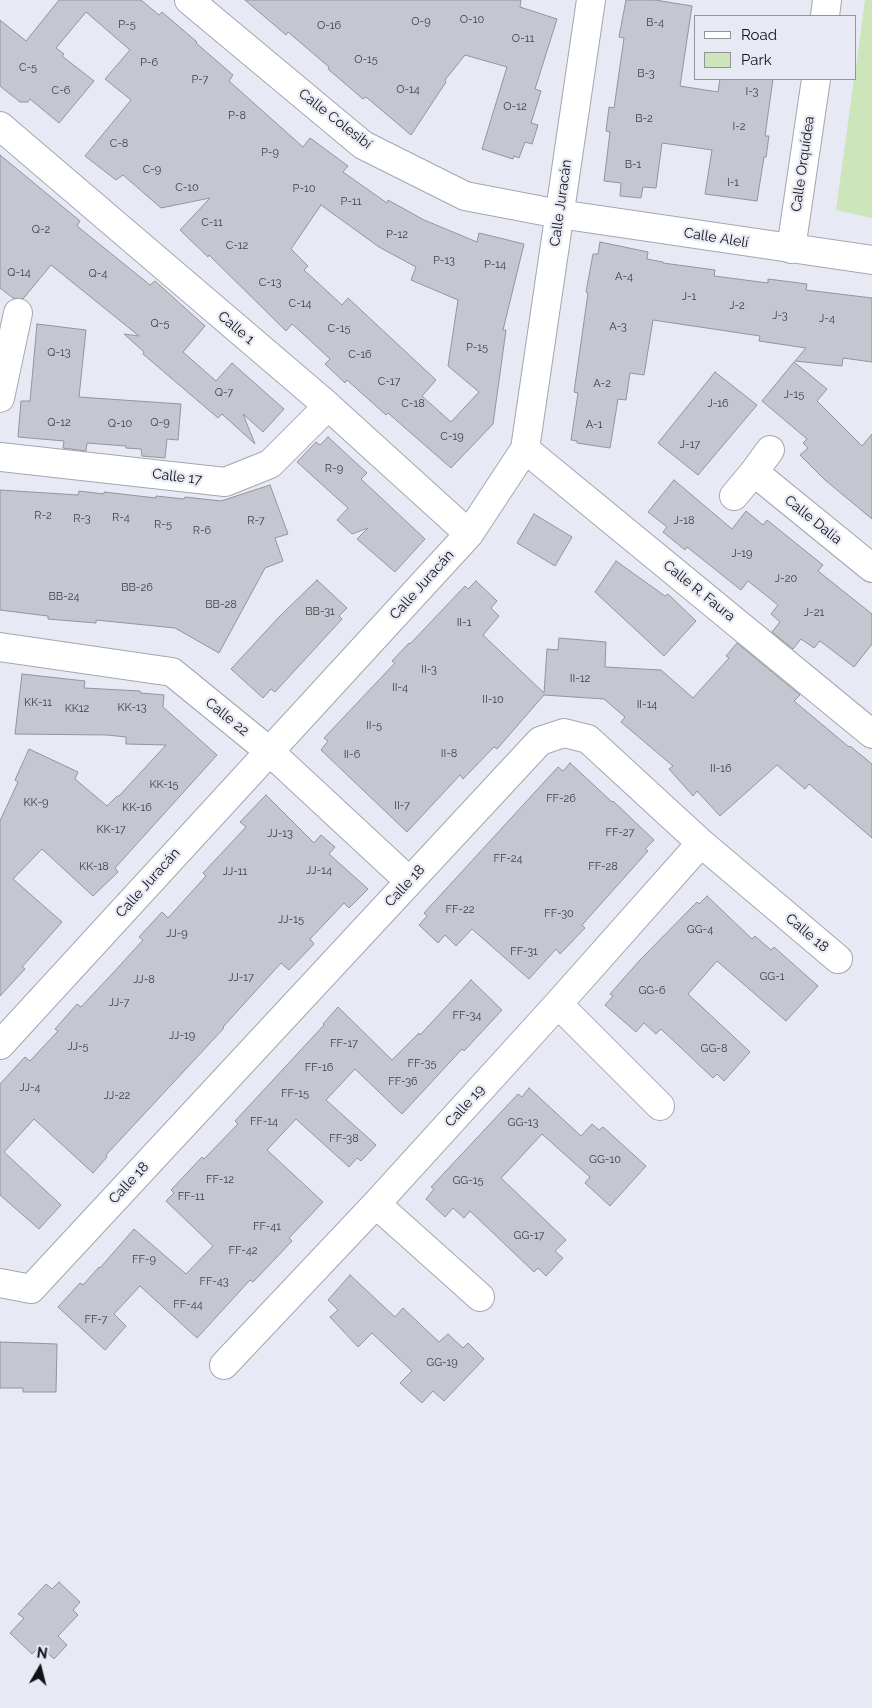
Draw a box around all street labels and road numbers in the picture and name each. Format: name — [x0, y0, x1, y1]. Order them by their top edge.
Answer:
street label: Calle Colesibí — [295, 85, 375, 153]
street label: Calle Orquídea — [788, 115, 818, 213]
street label: Calle Juracán — [547, 158, 575, 248]
street label: Calle Alelí — [683, 225, 749, 251]
street label: Calle 1 — [214, 308, 258, 348]
street label: Calle 17 — [151, 466, 203, 488]
street label: Calle Dalia — [781, 492, 845, 548]
street label: Calle Juracán — [386, 547, 458, 623]
street label: Calle R. Faura — [660, 557, 738, 625]
street label: Calle 22 — [202, 694, 252, 740]
street label: Calle Juracán — [112, 845, 184, 921]
street label: Calle 18 — [381, 862, 429, 910]
street label: Calle 18 — [782, 910, 832, 956]
street label: Calle 19 — [442, 1081, 488, 1131]
street label: Calle 18 — [105, 1159, 153, 1207]

